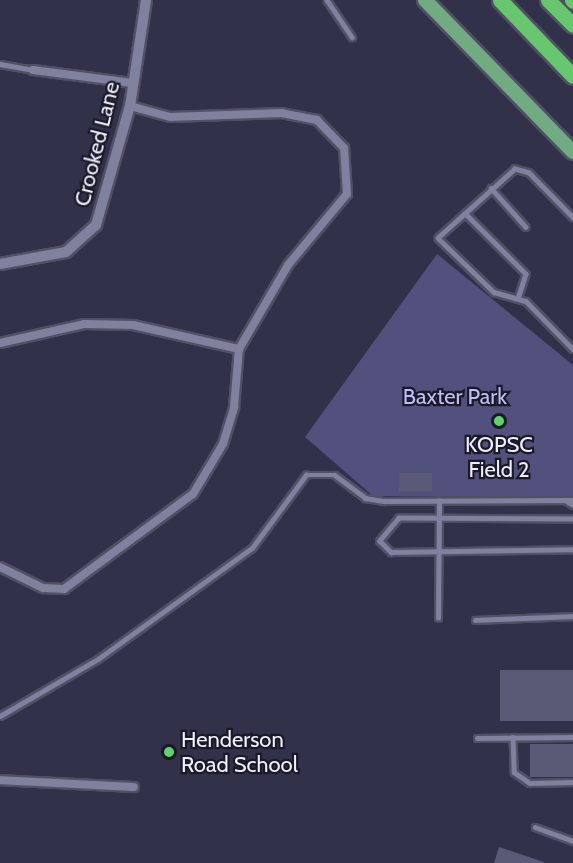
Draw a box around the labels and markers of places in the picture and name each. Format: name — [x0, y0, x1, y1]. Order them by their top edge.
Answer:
marker: KOPSC Field 2 — [492, 414, 506, 428]
place label: KOPSC Field 2 — [465, 431, 533, 482]
place label: Henderson Road School — [181, 726, 298, 778]
marker: Henderson Road School — [162, 745, 176, 759]

